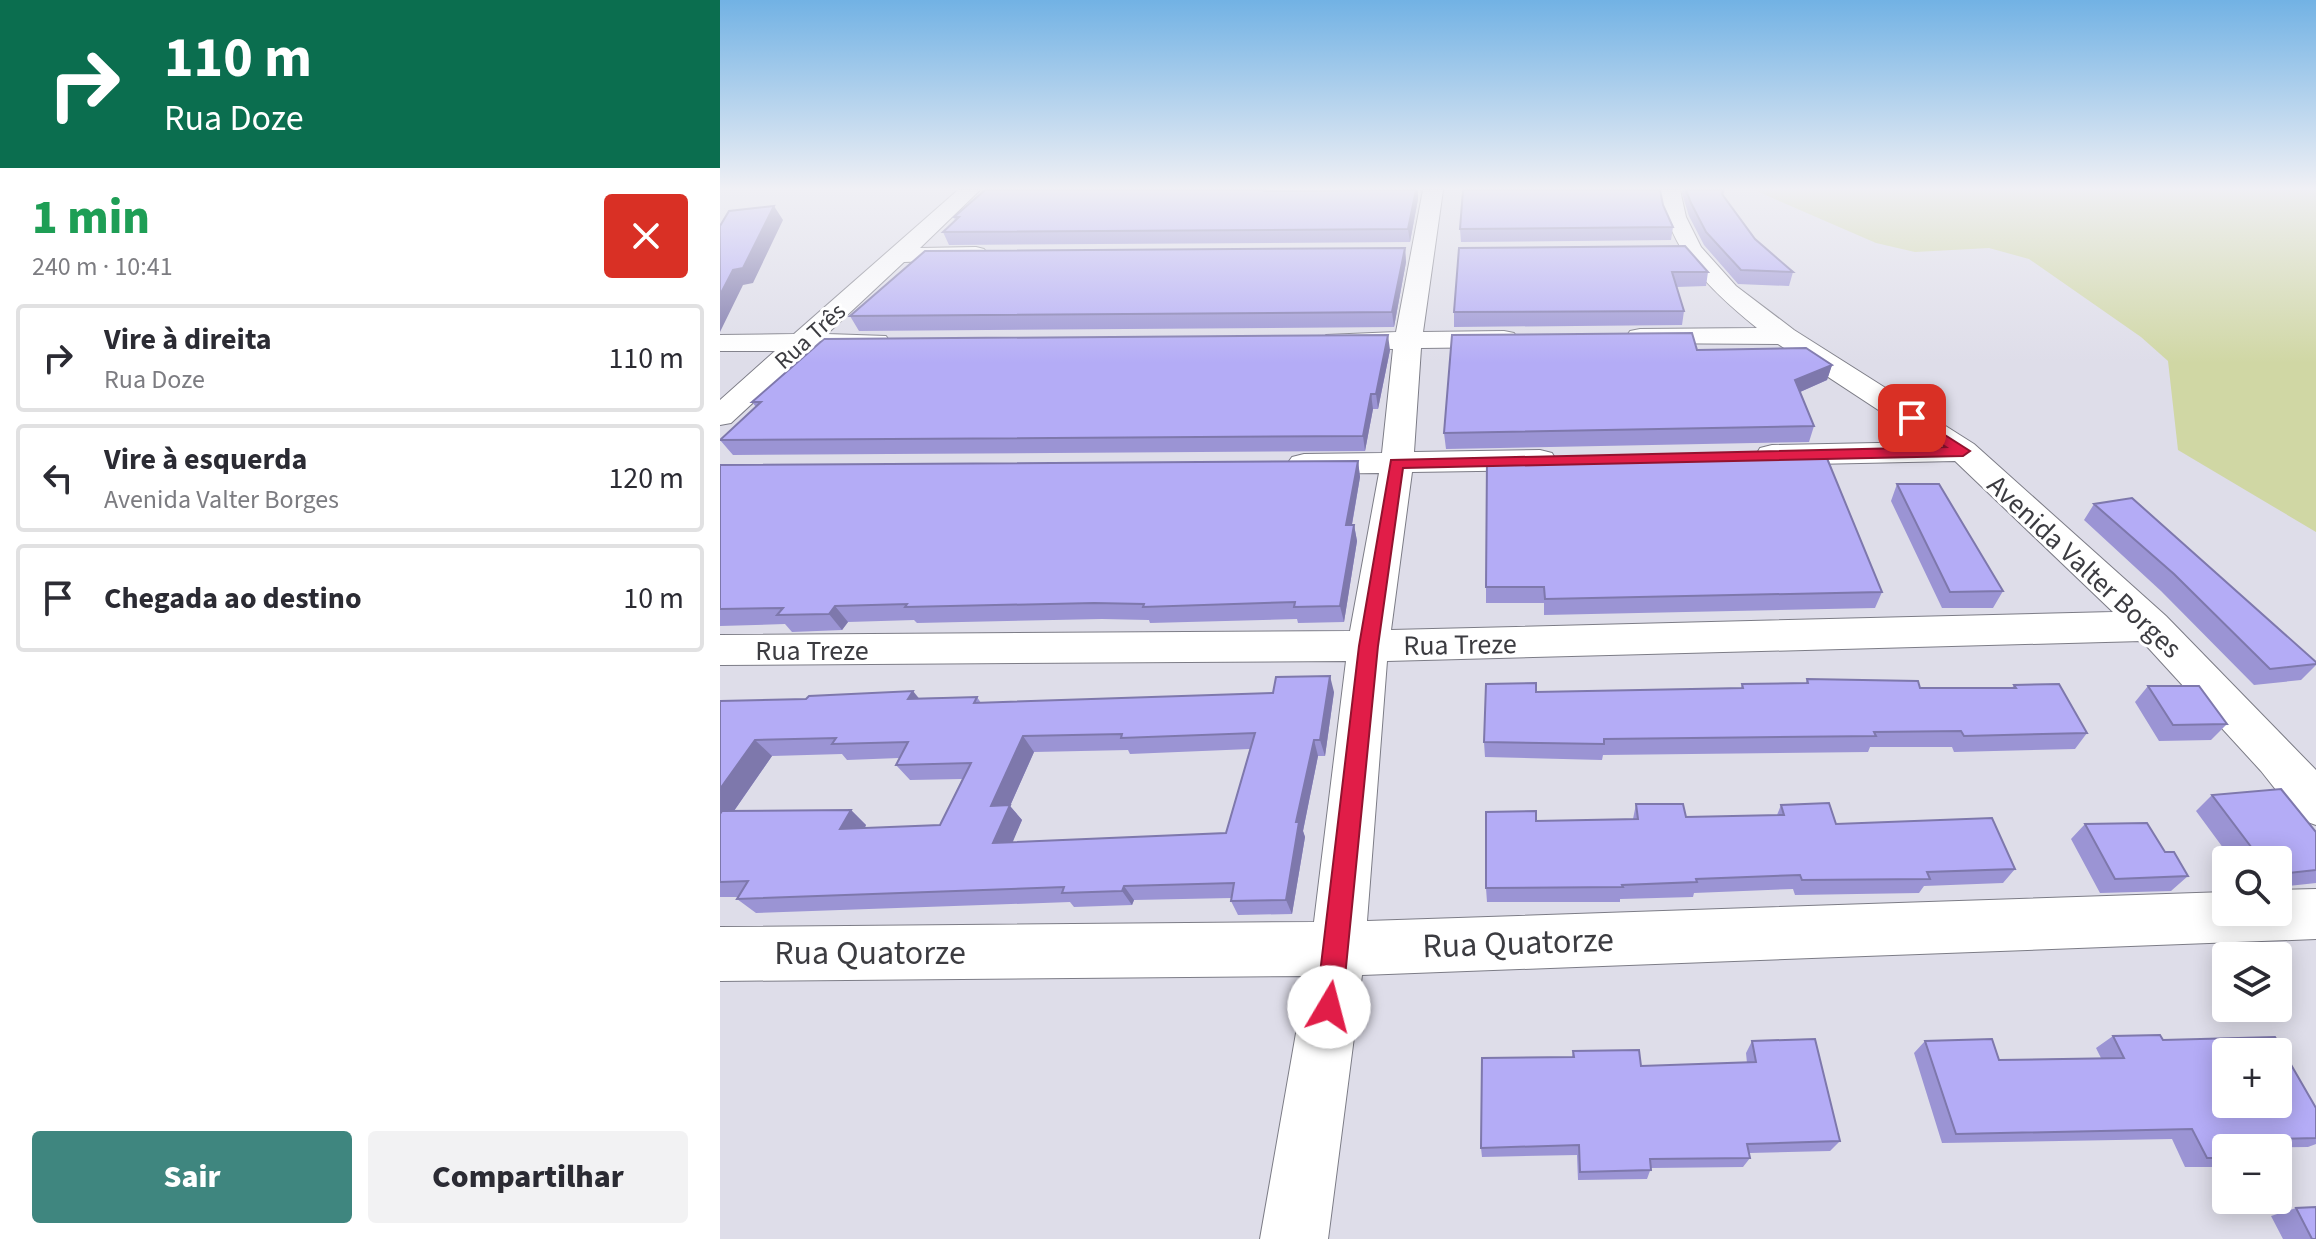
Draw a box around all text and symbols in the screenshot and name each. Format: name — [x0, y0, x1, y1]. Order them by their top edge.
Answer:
text: 110 m — [164, 19, 312, 98]
icon: right — [32, 32, 136, 136]
text: Rua Doze — [164, 93, 304, 144]
text: 1 min — [32, 184, 150, 252]
button: close — [604, 194, 688, 278]
text: 240 m · 10:41 — [32, 248, 173, 285]
street label: Rua Três — [767, 295, 854, 378]
text: Vire à direita — [104, 318, 272, 361]
icon: right — [36, 336, 80, 380]
text: 110 m — [608, 337, 684, 380]
text: Rua Doze — [104, 361, 205, 398]
pin — [1878, 384, 1946, 452]
icon: arrive — [1890, 396, 1934, 440]
text: Vire à esquerda — [104, 438, 307, 481]
icon: left — [36, 456, 80, 500]
text: 120 m — [608, 457, 684, 500]
street label: Avenida Valter Borges — [1978, 466, 2191, 668]
text: Avenida Valter Borges — [104, 481, 339, 518]
icon: arrive — [36, 576, 80, 620]
text: Chegada ao destino — [104, 577, 362, 620]
text: 10 m — [623, 577, 684, 620]
street label: Rua Treze — [1403, 624, 1517, 666]
street label: Rua Treze — [755, 631, 869, 671]
map controls — [2212, 846, 2292, 1214]
button: search — [2212, 846, 2292, 926]
street label: Rua Quatorze — [1421, 916, 1615, 971]
street label: Rua Quatorze — [774, 929, 966, 978]
button: layers — [2212, 942, 2292, 1022]
position arrow — [1287, 965, 1371, 1049]
button: + — [2212, 1038, 2292, 1118]
button: Sair — [32, 1131, 352, 1223]
button: Compartilhar — [368, 1131, 688, 1223]
button: − — [2212, 1134, 2292, 1214]

